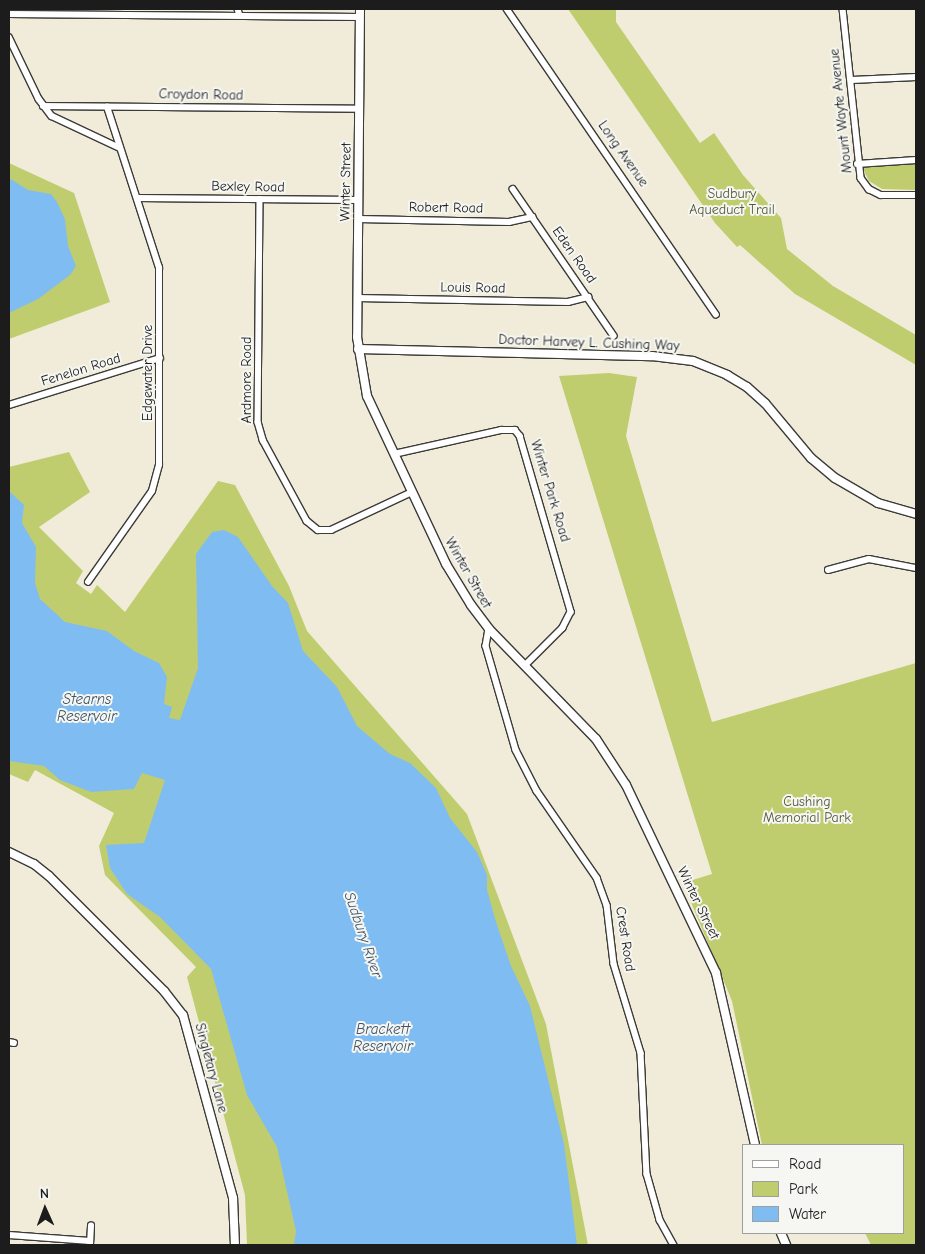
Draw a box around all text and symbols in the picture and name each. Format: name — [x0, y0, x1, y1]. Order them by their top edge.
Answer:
street label: Mount Wayte Avenue — [826, 48, 856, 174]
street label: Croydon Road — [158, 86, 244, 104]
street label: Long Avenue — [594, 118, 652, 190]
street label: Winter Street — [337, 142, 355, 222]
street label: Bexley Road — [211, 178, 285, 196]
park label: Sudbury Aqueduct Trail — [689, 186, 775, 218]
street label: Robert Road — [409, 199, 483, 217]
street label: Eden Road — [548, 223, 600, 287]
street label: Louis Road — [440, 279, 506, 297]
street label: Edgewater Drive — [140, 325, 156, 421]
street label: Doctor Harvey L. Cushing Way — [498, 331, 680, 355]
street label: Ardmore Road — [239, 337, 255, 423]
street label: Fenelon Road — [39, 350, 123, 390]
street label: Winter Park Road — [527, 438, 573, 544]
street label: Winter Street — [441, 535, 495, 611]
water label: Stearns Reservoir — [57, 690, 117, 725]
park label: Cushing Memorial Park — [763, 794, 851, 826]
street label: Winter Street — [673, 864, 723, 942]
water label: Sudbury River — [340, 890, 386, 980]
street label: Crest Road — [612, 905, 638, 973]
water label: Brackett Reservoir — [353, 1020, 413, 1055]
street label: Singletary Lane — [191, 1021, 231, 1115]
legend — [742, 1144, 905, 1234]
text: Road — [789, 1155, 821, 1173]
text: Park — [789, 1180, 818, 1198]
north arrow — [20, 1184, 70, 1234]
text: N — [40, 1185, 49, 1202]
text: Water — [789, 1205, 826, 1223]

